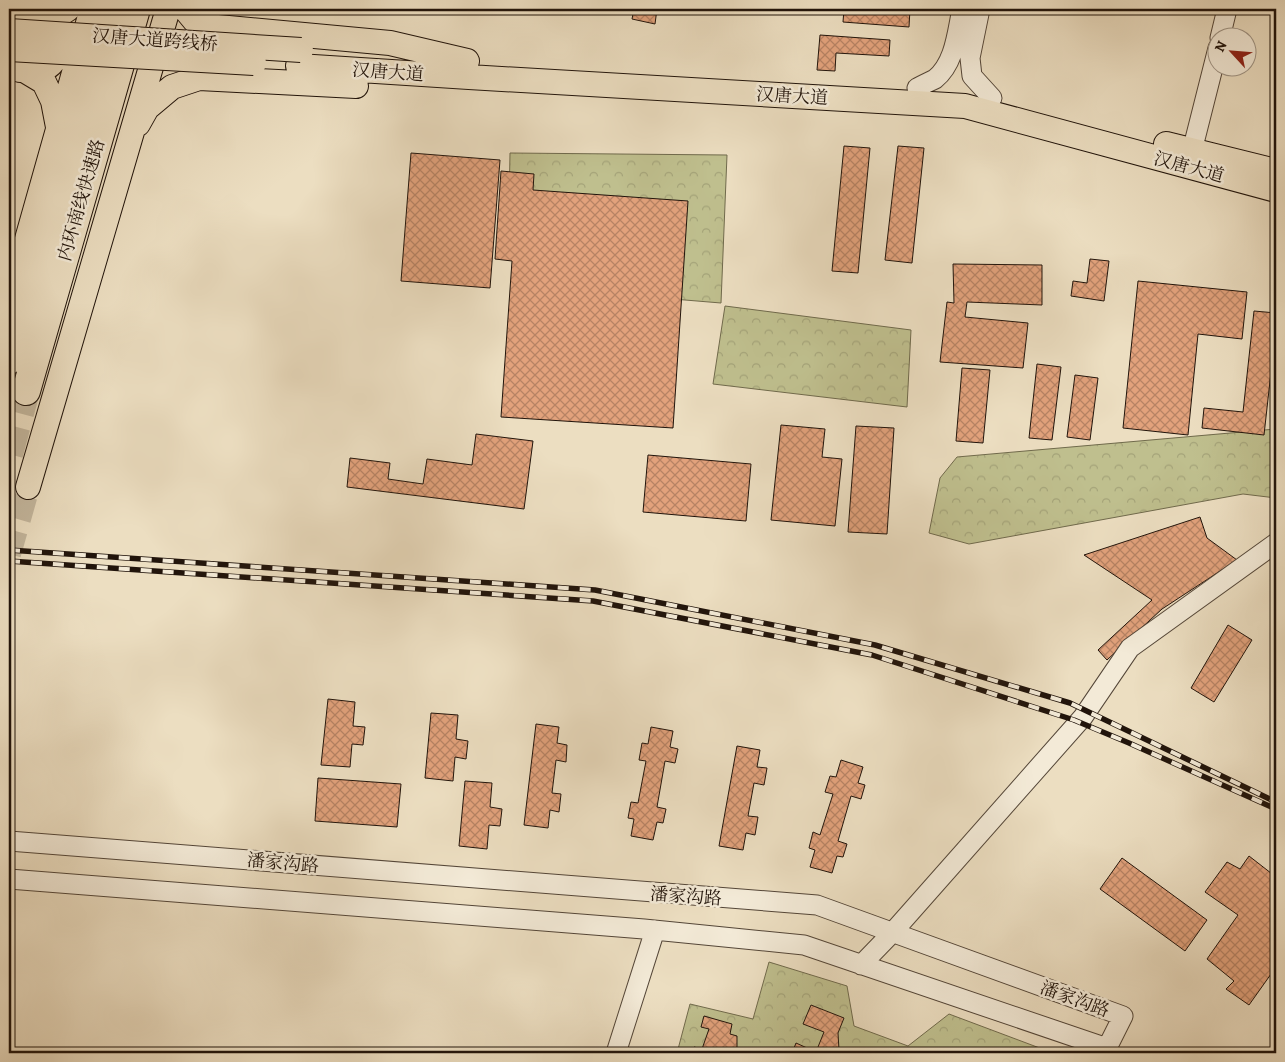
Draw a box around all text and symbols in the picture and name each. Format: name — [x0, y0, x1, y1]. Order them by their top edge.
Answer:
street label: 汉唐大道跨线桥 — [91, 24, 219, 56]
north arrow — [1208, 28, 1258, 78]
text: N — [1210, 38, 1232, 55]
street label: 汉唐大道 — [351, 58, 425, 86]
street label: 汉唐大道 — [755, 82, 829, 110]
street label: 内环南线快速路 — [52, 136, 110, 264]
street label: 汉唐大道 — [1151, 146, 1227, 188]
street label: 潘家沟路 — [246, 848, 320, 878]
street label: 潘家沟路 — [649, 882, 723, 910]
street label: 潘家沟路 — [1037, 975, 1113, 1023]

